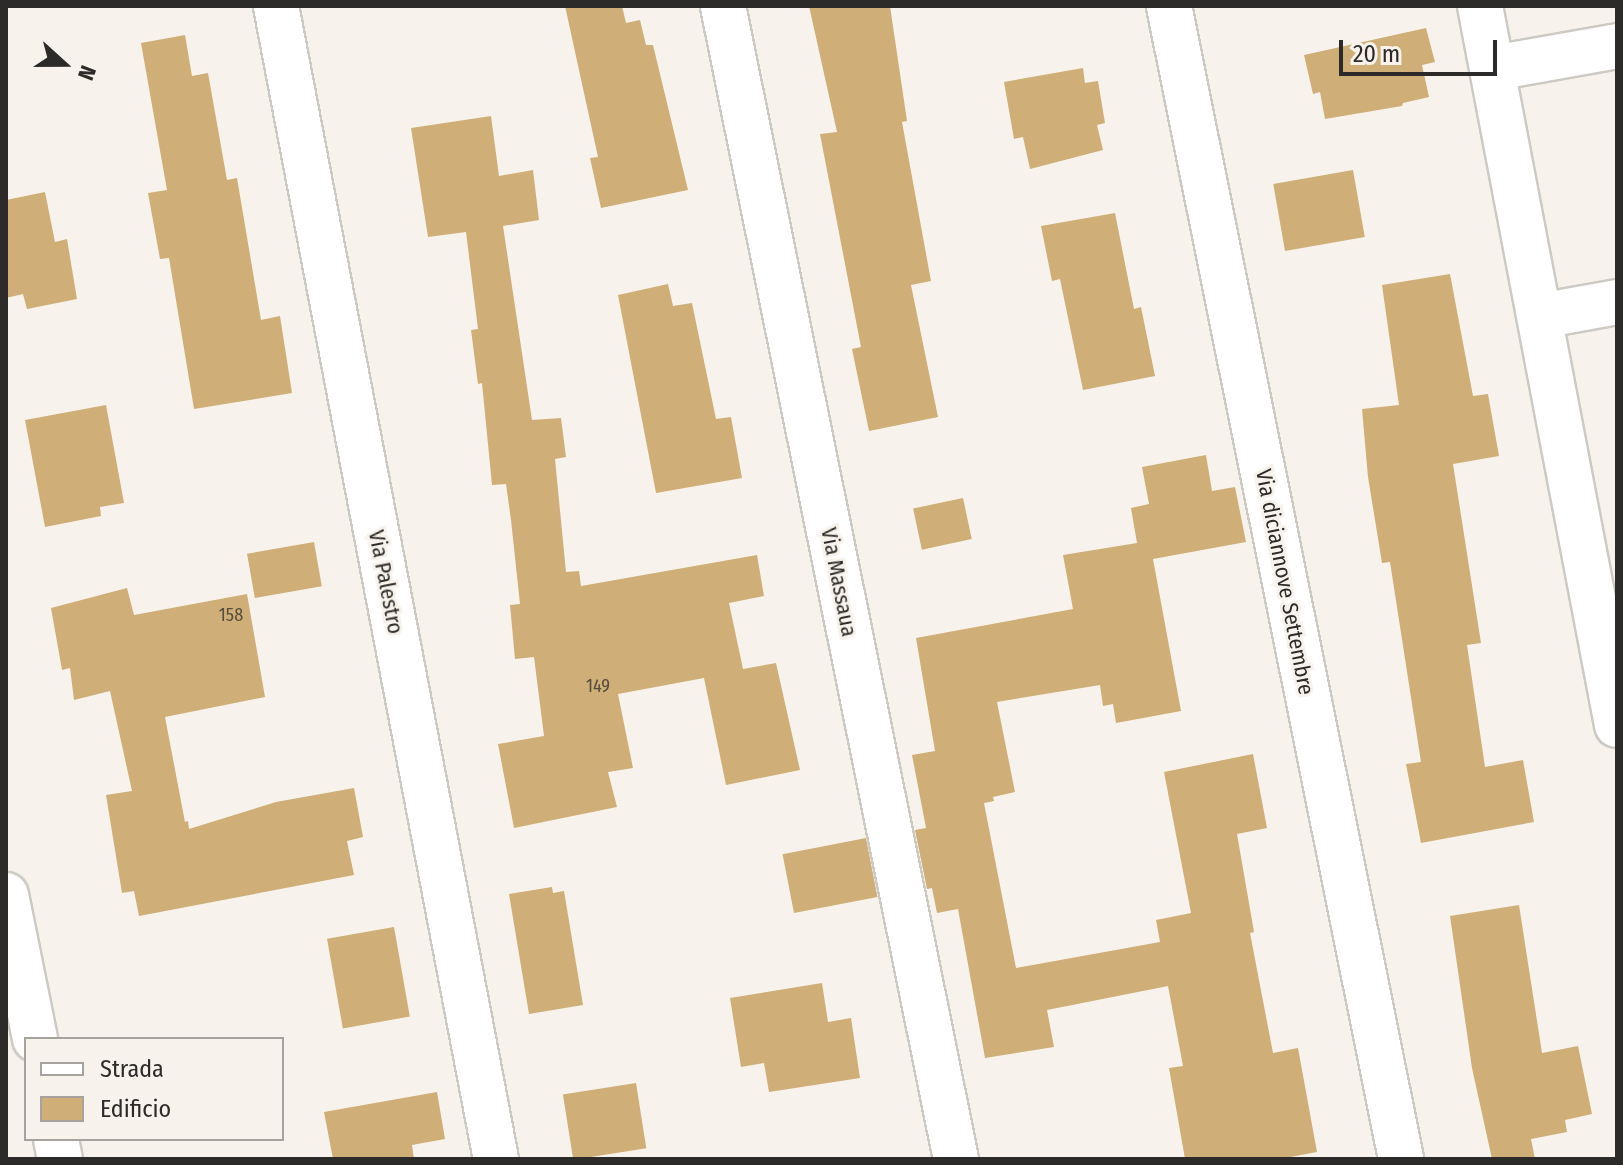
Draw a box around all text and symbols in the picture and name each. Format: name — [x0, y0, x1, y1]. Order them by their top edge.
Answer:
north arrow — [24, 24, 104, 104]
scale bar — [1343, 24, 1501, 74]
text: 20 m — [1353, 40, 1400, 68]
text: N — [72, 62, 102, 84]
street label: Via diciannove Settembre — [1250, 467, 1320, 697]
street label: Via Massaua — [816, 525, 862, 639]
street label: Via Palestro — [363, 528, 409, 636]
house number: 158 — [219, 604, 243, 626]
house number: 149 — [586, 675, 610, 697]
legend — [24, 1037, 284, 1141]
text: Strada — [100, 1055, 164, 1083]
text: Edificio — [100, 1095, 171, 1123]

